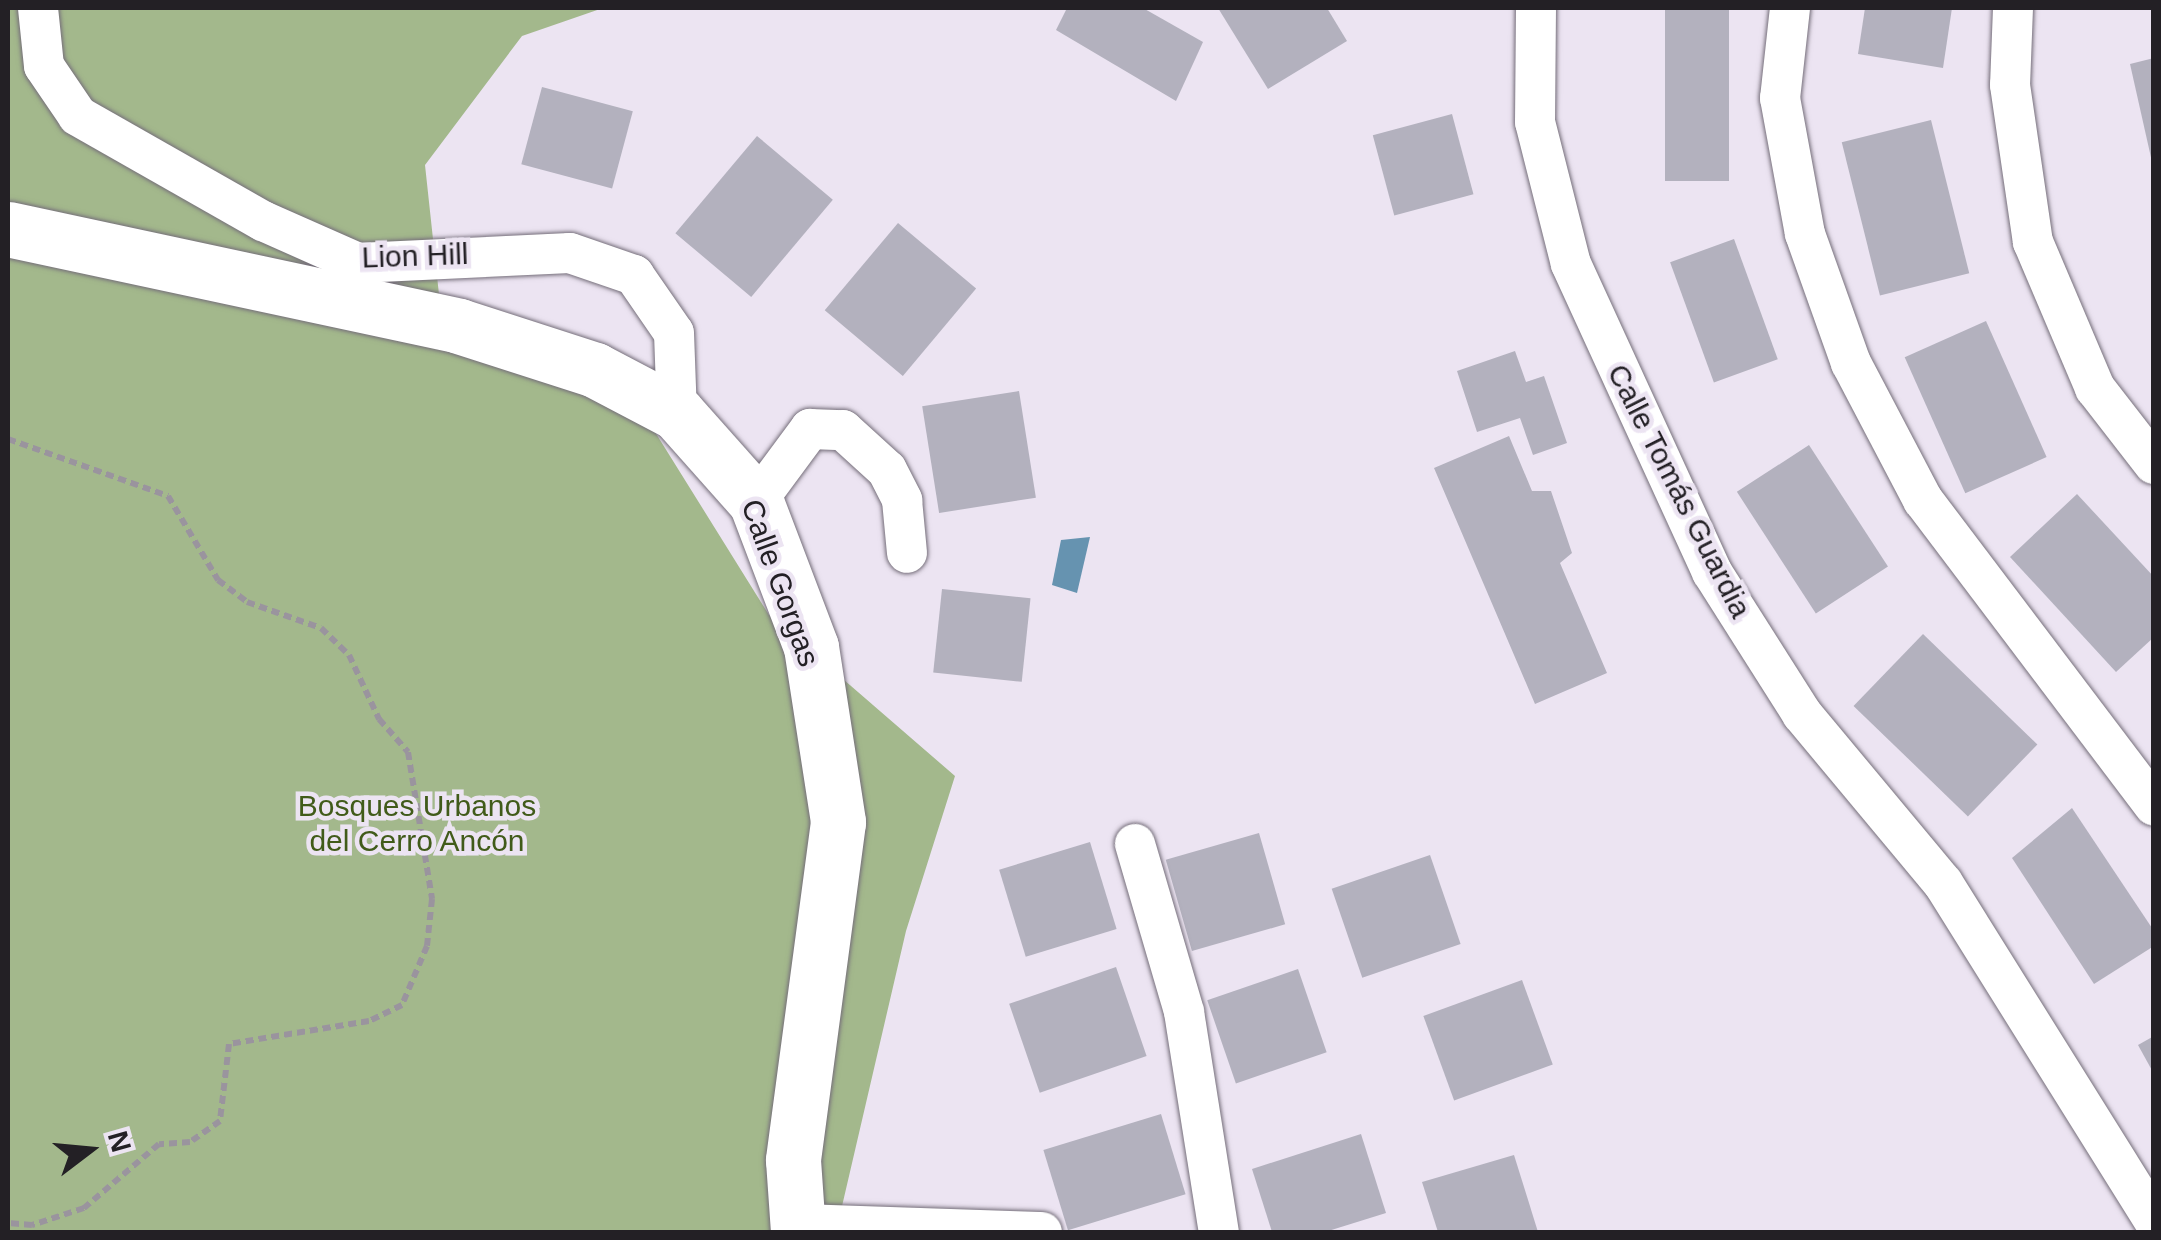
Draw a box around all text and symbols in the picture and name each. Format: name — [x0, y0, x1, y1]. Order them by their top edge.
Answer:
street label: Lion Hill — [361, 236, 469, 276]
street label: Calle Tomás Guardia — [1599, 358, 1759, 624]
street label: Calle Gorgas — [733, 495, 827, 671]
park label: Bosques Urbanos del Cerro Ancón — [298, 788, 536, 858]
north arrow — [40, 1100, 140, 1200]
text: N — [102, 1128, 137, 1156]

